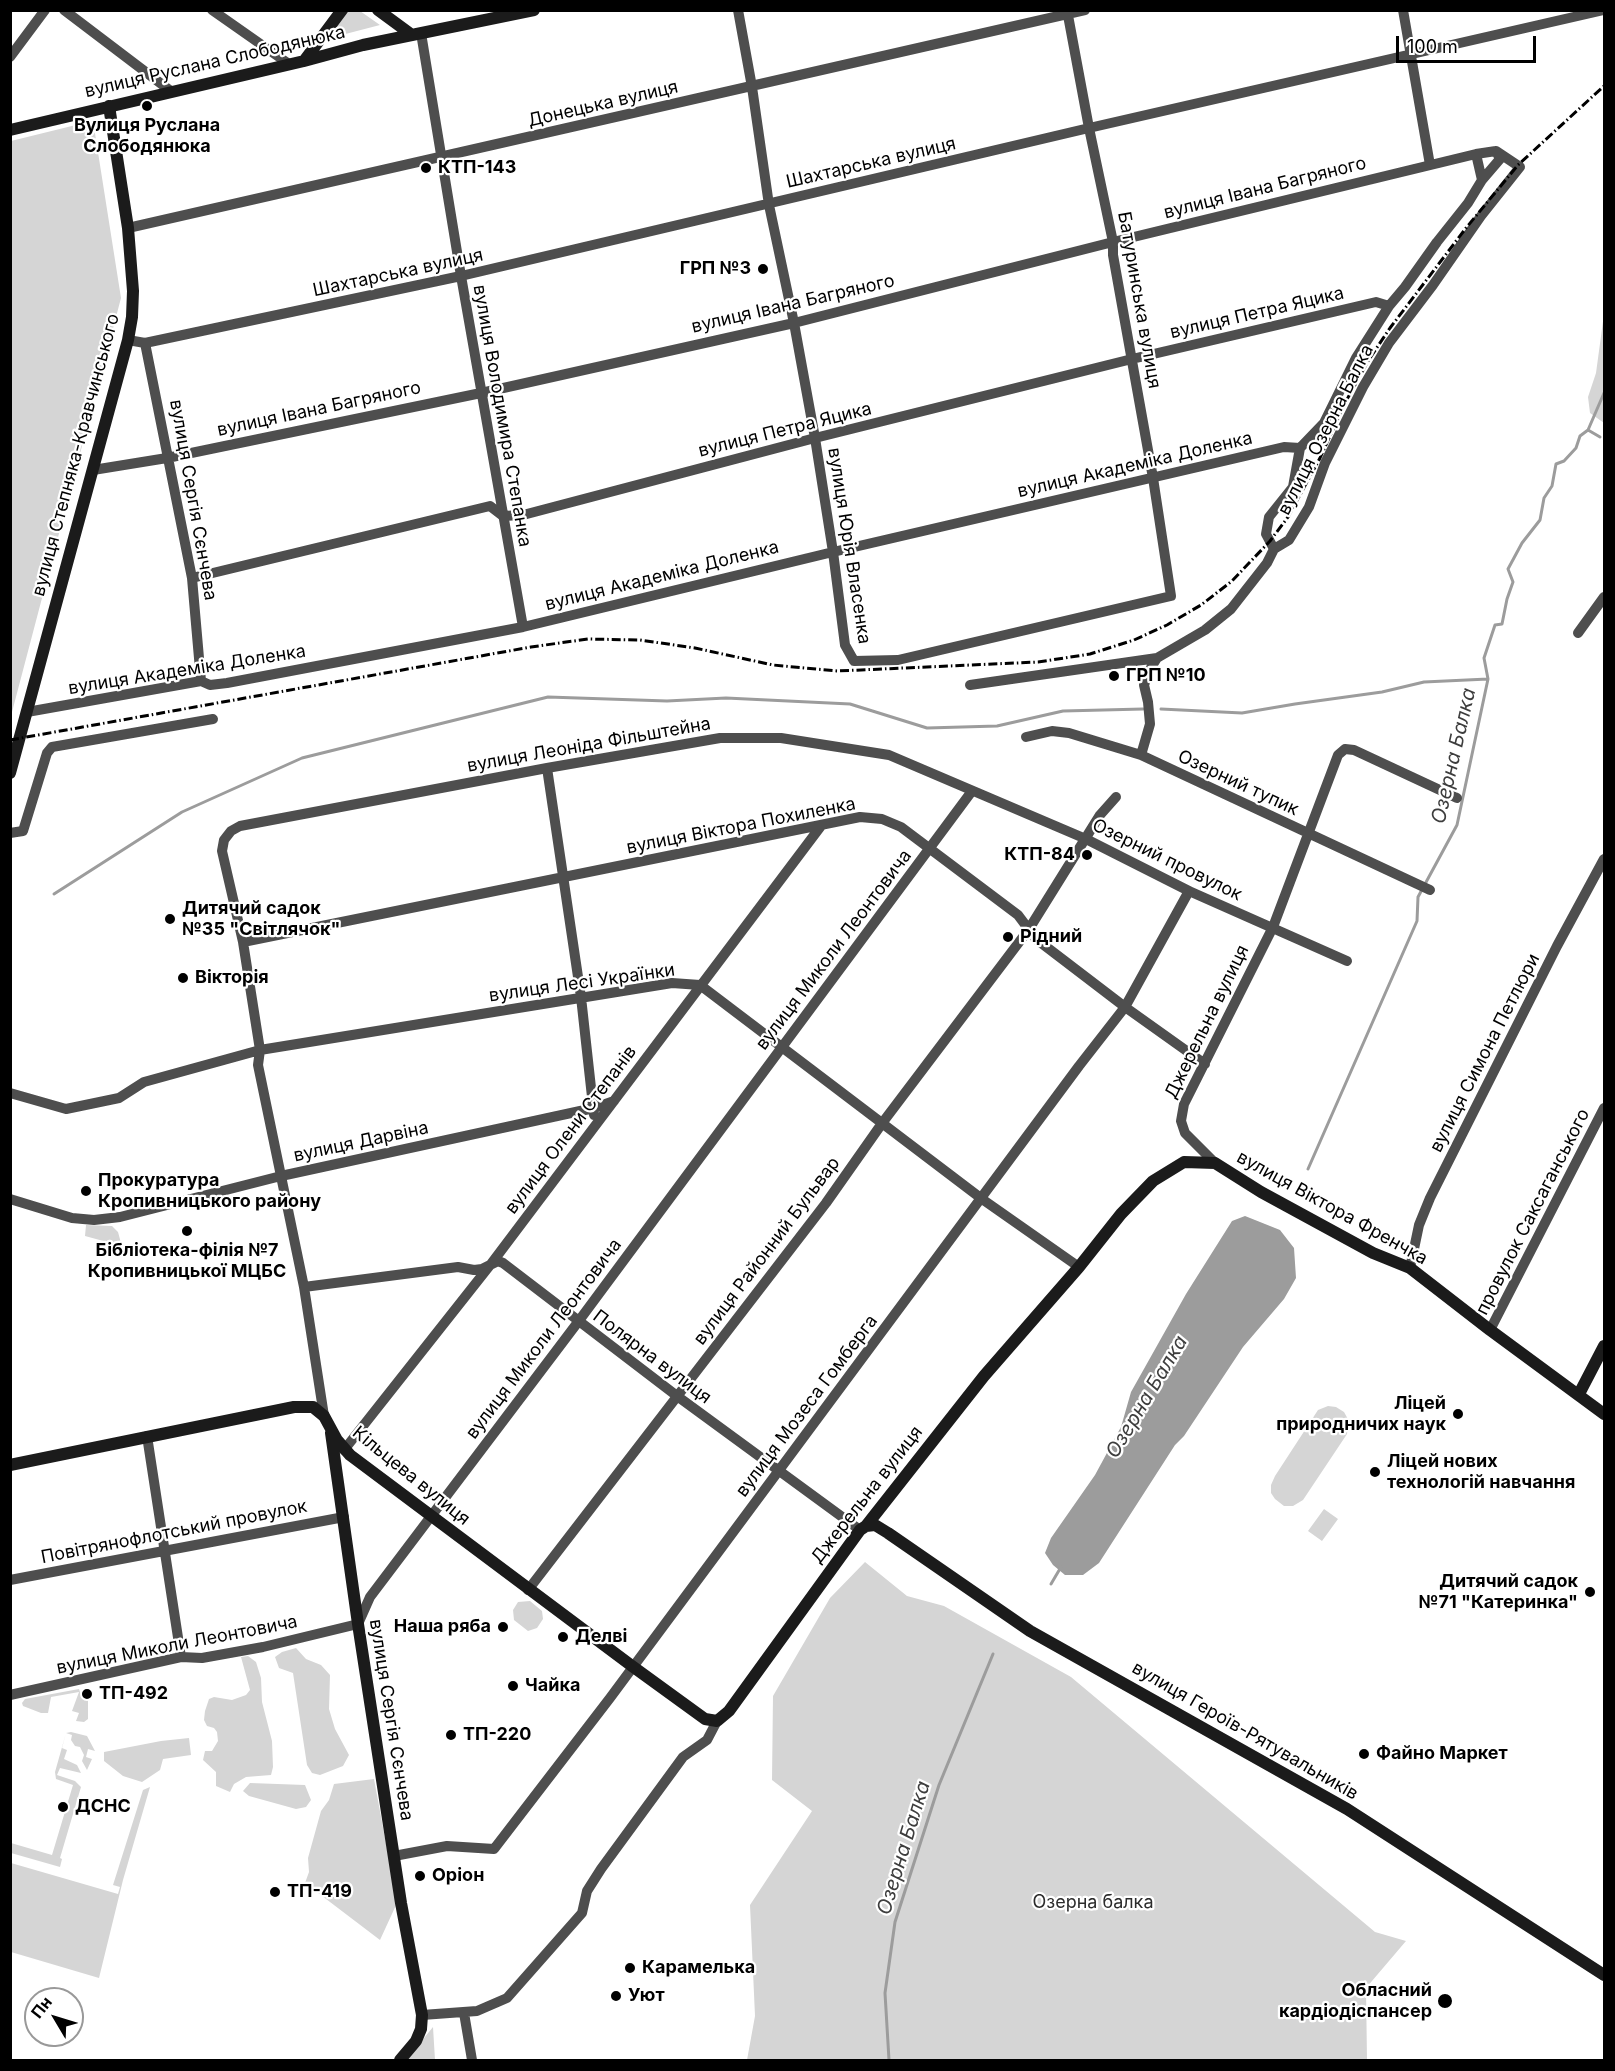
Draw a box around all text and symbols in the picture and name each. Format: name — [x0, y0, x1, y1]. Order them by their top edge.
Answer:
street label: вулиця Руслана Слободянюка — [83, 21, 347, 103]
scale bar — [1399, 24, 1538, 62]
text: 100 m — [1407, 36, 1458, 57]
street label: Донецька вулиця — [526, 76, 680, 132]
marker: Вулиця Руслана Слободянюка — [140, 99, 154, 113]
place label: Вулиця Руслана Слободянюка — [74, 115, 220, 158]
street label: Шахтарська вулиця — [784, 133, 958, 193]
street label: вулиця Івана Багряного — [1162, 152, 1368, 224]
place label: КТП-143 — [438, 157, 516, 179]
marker: КТП-143 — [419, 161, 433, 175]
street label: Батуринська вулиця — [1113, 210, 1165, 390]
street label: Шахтарська вулиця — [311, 244, 485, 302]
place label: ГРП №3 — [680, 258, 751, 280]
marker: ГРП №3 — [756, 262, 770, 276]
street label: вулиця Івана Багряного — [689, 270, 897, 338]
street label: вулиця Петра Яцика — [1168, 282, 1346, 344]
street label: вулиця Володимира Степанка — [468, 283, 536, 549]
street label: вулиця Степняка-Кравчинського — [28, 311, 124, 599]
street label: вулиця Озерна Балка — [1274, 341, 1378, 519]
street label: вулиця Івана Багряного — [215, 377, 423, 441]
street label: вулиця Сергія Сєнчева — [165, 398, 221, 602]
street label: вулиця Петра Яцика — [696, 398, 874, 462]
street label: вулиця Академіка Доленка — [1015, 427, 1255, 503]
street label: вулиця Юрія Власенка — [823, 446, 875, 646]
street label: вулиця Академіка Доленка — [543, 536, 781, 616]
street label: вулиця Академіка Доленка — [67, 641, 307, 699]
place label: ГРП №10 — [1126, 665, 1206, 687]
marker: ГРП №10 — [1107, 669, 1121, 683]
water label: Озерна Балка — [1427, 686, 1481, 826]
street label: вулиця Леоніда Фільштейна — [466, 713, 712, 777]
street label: Озерний тупик — [1174, 746, 1302, 820]
street label: вулиця Віктора Похиленка — [625, 793, 857, 859]
street label: Озерний провулок — [1089, 814, 1245, 906]
place label: КТП-84 — [1004, 844, 1075, 866]
street label: вулиця Миколи Леонтовича — [752, 846, 916, 1054]
marker: КТП-84 — [1080, 848, 1094, 862]
place label: Дитячий садок №35 "Світлячок" — [182, 898, 340, 940]
marker: Дитячий садок №35 "Світлячок" — [163, 912, 177, 926]
place label: Рідний — [1020, 926, 1082, 948]
marker: Рідний — [1001, 930, 1015, 944]
street label: Джерельна вулиця — [1160, 942, 1254, 1102]
street label: вулиця Симона Петлюри — [1425, 950, 1545, 1156]
street label: вулиця Лесі Українки — [488, 959, 676, 1007]
place label: Вікторія — [195, 967, 269, 989]
marker: Вікторія — [176, 971, 190, 985]
street label: вулиця Олени Степанів — [501, 1042, 641, 1218]
street label: провулок Саксаганського — [1472, 1105, 1594, 1319]
street label: вулиця Дарвіна — [292, 1117, 430, 1167]
street label: вулиця Віктора Френчка — [1233, 1147, 1431, 1269]
street label: вулиця Районний Бульвар — [689, 1153, 845, 1349]
place label: Прокуратура Кропивницького району — [98, 1170, 321, 1212]
marker: Прокуратура Кропивницького району — [79, 1184, 93, 1198]
marker: Бібліотека-філія №7 Кропивницької МЦБС — [180, 1224, 194, 1238]
street label: вулиця Миколи Леонтовича — [462, 1235, 626, 1443]
place label: Бібліотека-філія №7 Кропивницької МЦБС — [88, 1240, 286, 1282]
street label: Полярна вулиця — [589, 1305, 715, 1409]
street label: вулиця Мозеса Гомберга — [732, 1311, 882, 1501]
water label: Озерна Балка — [1101, 1331, 1193, 1463]
place label: Ліцей природничих наук — [1276, 1393, 1446, 1436]
marker: Ліцей природничих наук — [1451, 1407, 1465, 1421]
street label: Кільцева вулиця — [348, 1422, 474, 1530]
street label: Джерельна вулиця — [807, 1422, 927, 1568]
place label: Ліцей нових технологій навчання — [1387, 1451, 1575, 1494]
marker: Ліцей нових технологій навчання — [1368, 1465, 1382, 1479]
street label: Повітрянофлотський провулок — [39, 1496, 309, 1568]
place label: Дитячий садок №71 "Катеринка" — [1419, 1571, 1578, 1614]
marker: Дитячий садок №71 "Катеринка" — [1583, 1585, 1597, 1599]
street label: вулиця Миколи Леонтовича — [55, 1611, 299, 1679]
place label: Наша ряба — [394, 1616, 491, 1638]
street label: вулиця Сергія Сєнчева — [364, 1618, 418, 1822]
marker: Наша ряба — [496, 1620, 510, 1634]
place label: Делві — [575, 1626, 627, 1648]
marker: Делві — [556, 1630, 570, 1644]
street label: вулиця Героїв-Рятувальників — [1128, 1657, 1362, 1805]
place label: Чайка — [525, 1675, 580, 1697]
marker: Чайка — [506, 1679, 520, 1693]
place label: ТП-492 — [99, 1683, 168, 1705]
marker: ТП-492 — [80, 1687, 94, 1701]
place label: ТП-220 — [463, 1724, 531, 1746]
marker: ТП-220 — [444, 1728, 458, 1742]
place label: Файно Маркет — [1376, 1743, 1508, 1765]
marker: Файно Маркет — [1357, 1747, 1371, 1761]
water label: Озерна Балка — [872, 1778, 936, 1918]
place label: ДСНС — [75, 1796, 131, 1818]
marker: ДСНС — [56, 1800, 70, 1814]
place label: Оріон — [432, 1865, 484, 1887]
marker: Оріон — [413, 1869, 427, 1883]
place label: ТП-419 — [287, 1881, 352, 1903]
marker: ТП-419 — [268, 1885, 282, 1899]
park label: Озерна балка — [1033, 1892, 1153, 1914]
place label: Карамелька — [642, 1957, 755, 1979]
marker: Карамелька — [623, 1961, 637, 1975]
place label: Обласний кардіодіспансер — [1279, 1980, 1432, 2022]
place label: Уют — [628, 1985, 665, 2007]
north arrow — [24, 1987, 84, 2047]
marker: Уют — [609, 1989, 623, 2003]
text: Пн — [27, 1992, 56, 2022]
marker: Обласний кардіодіспансер — [1436, 1992, 1454, 2010]

